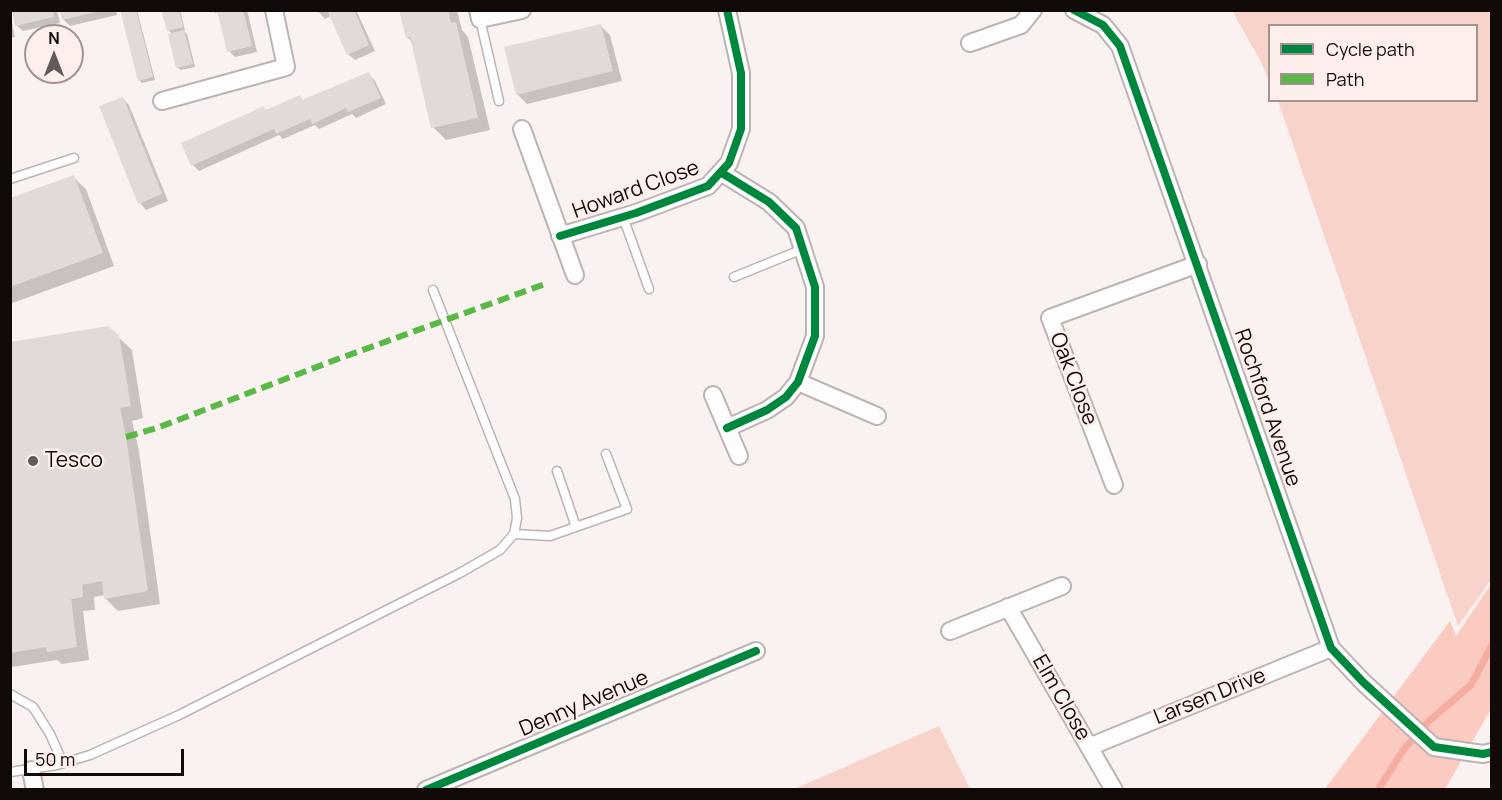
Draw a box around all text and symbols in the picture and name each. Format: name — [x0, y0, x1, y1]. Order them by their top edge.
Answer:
north arrow — [24, 24, 84, 84]
legend — [1268, 24, 1478, 102]
text: N — [48, 27, 60, 49]
text: Cycle path — [1326, 37, 1415, 61]
text: Path — [1326, 67, 1364, 91]
street label: Howard Close — [569, 155, 703, 225]
street label: Rochford Avenue — [1228, 326, 1306, 490]
street label: Oak Close — [1044, 329, 1102, 429]
place label: Tesco — [45, 448, 103, 474]
marker: Tesco — [26, 454, 40, 468]
street label: Elm Close — [1026, 651, 1096, 745]
street label: Larsen Drive — [1150, 663, 1270, 731]
street label: Denny Avenue — [516, 665, 652, 743]
scale bar — [27, 737, 188, 775]
text: 50 m — [35, 747, 75, 771]

